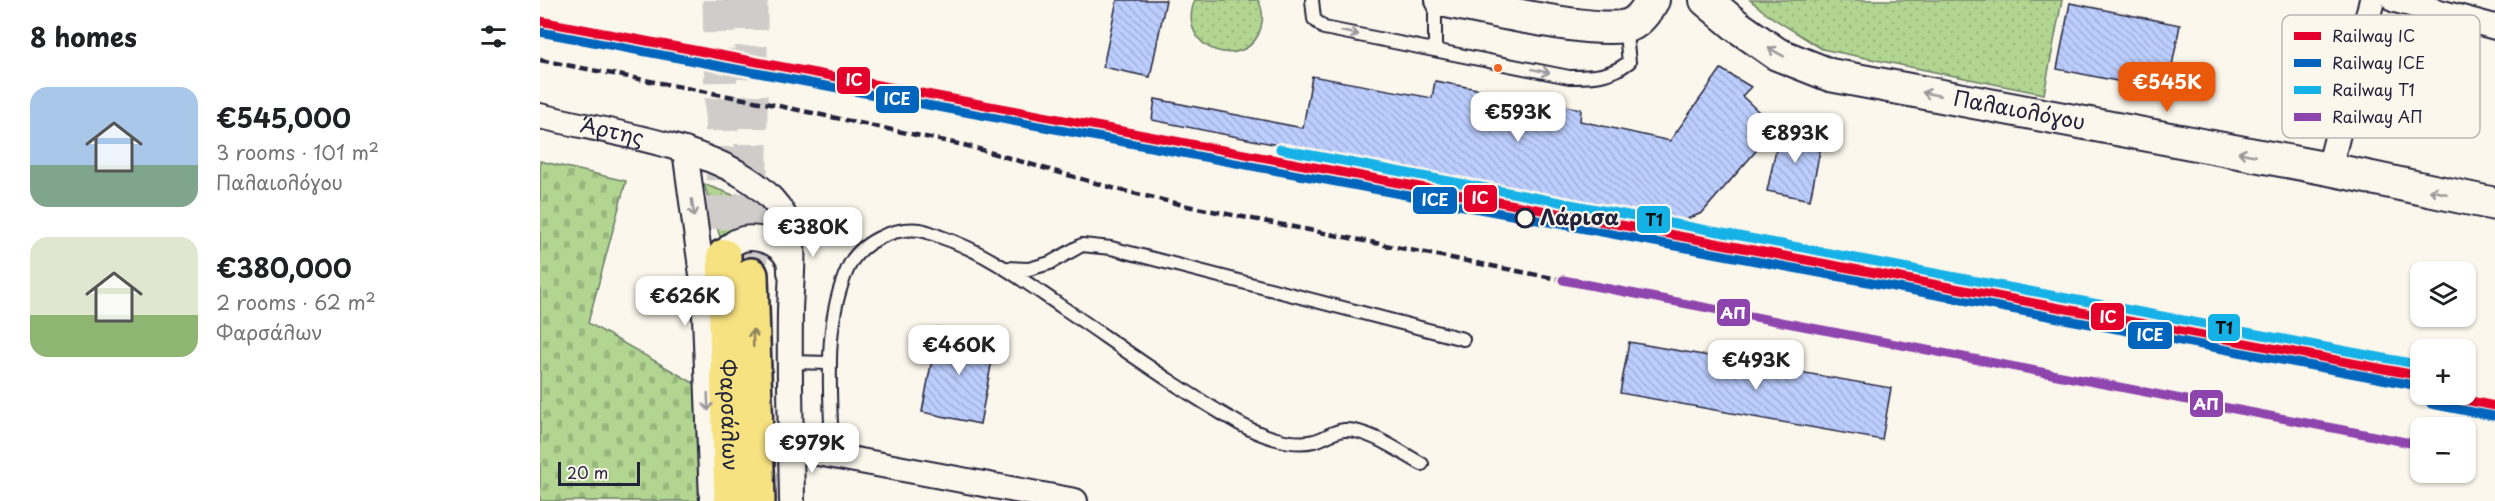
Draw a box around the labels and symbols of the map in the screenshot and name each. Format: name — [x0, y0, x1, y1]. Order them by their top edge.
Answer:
legend — [2282, 15, 2480, 138]
text: Railway IC — [2332, 23, 2415, 47]
one-way arrow — [1339, 28, 1359, 39]
one-way arrow — [1768, 46, 1785, 58]
text: Railway ICE — [2332, 50, 2425, 74]
unlabelled marker — [1492, 62, 1504, 74]
pin: €545K — [2125, 62, 2209, 113]
line badge: IC — [836, 66, 871, 95]
one-way arrow — [1531, 66, 1550, 77]
text: IC — [845, 67, 863, 91]
text: Railway T1 — [2332, 77, 2415, 101]
street label: Παλαιολόγου — [1951, 81, 2088, 137]
line badge: ICE — [875, 85, 920, 114]
text: ICE — [883, 86, 911, 110]
one-way arrow — [1922, 88, 1941, 99]
pin: €593K — [1476, 92, 1560, 143]
text: Railway ΑΠ — [2332, 104, 2423, 128]
street label: Άρτης — [578, 107, 648, 153]
pin: €893K — [1753, 113, 1837, 164]
one-way arrow — [2237, 148, 2257, 159]
line badge: IC — [1463, 184, 1498, 213]
text: IC — [1471, 185, 1489, 209]
line badge: ICE — [1412, 186, 1458, 215]
one-way arrow — [2428, 186, 2448, 197]
text: ICE — [1421, 187, 1449, 211]
one-way arrow — [687, 197, 698, 217]
place label: Λάρισα — [1540, 200, 1619, 232]
line badge: T1 — [1636, 205, 1671, 234]
pin: €380K — [771, 207, 855, 258]
text: T1 — [1645, 207, 1663, 231]
marker: Λάρισα — [1515, 208, 1535, 228]
pin: €626K — [643, 276, 727, 327]
line badge: ΑΠ — [1716, 298, 1751, 327]
text: ΑΠ — [1720, 300, 1746, 324]
line badge: IC — [2090, 302, 2125, 331]
text: IC — [2099, 304, 2117, 328]
line badge: T1 — [2207, 313, 2241, 342]
text: T1 — [2215, 315, 2233, 339]
line badge: ICE — [2127, 321, 2173, 350]
text: ICE — [2136, 322, 2164, 346]
pin: €460K — [917, 325, 1001, 376]
one-way arrow — [747, 328, 759, 348]
pin: €493K — [1714, 340, 1798, 391]
street label: Φαρσάλων — [713, 358, 748, 471]
line badge: ΑΠ — [2189, 389, 2224, 418]
one-way arrow — [703, 391, 714, 411]
text: ΑΠ — [2193, 391, 2219, 415]
pin: €979K — [770, 423, 854, 474]
scale bar — [558, 459, 640, 486]

